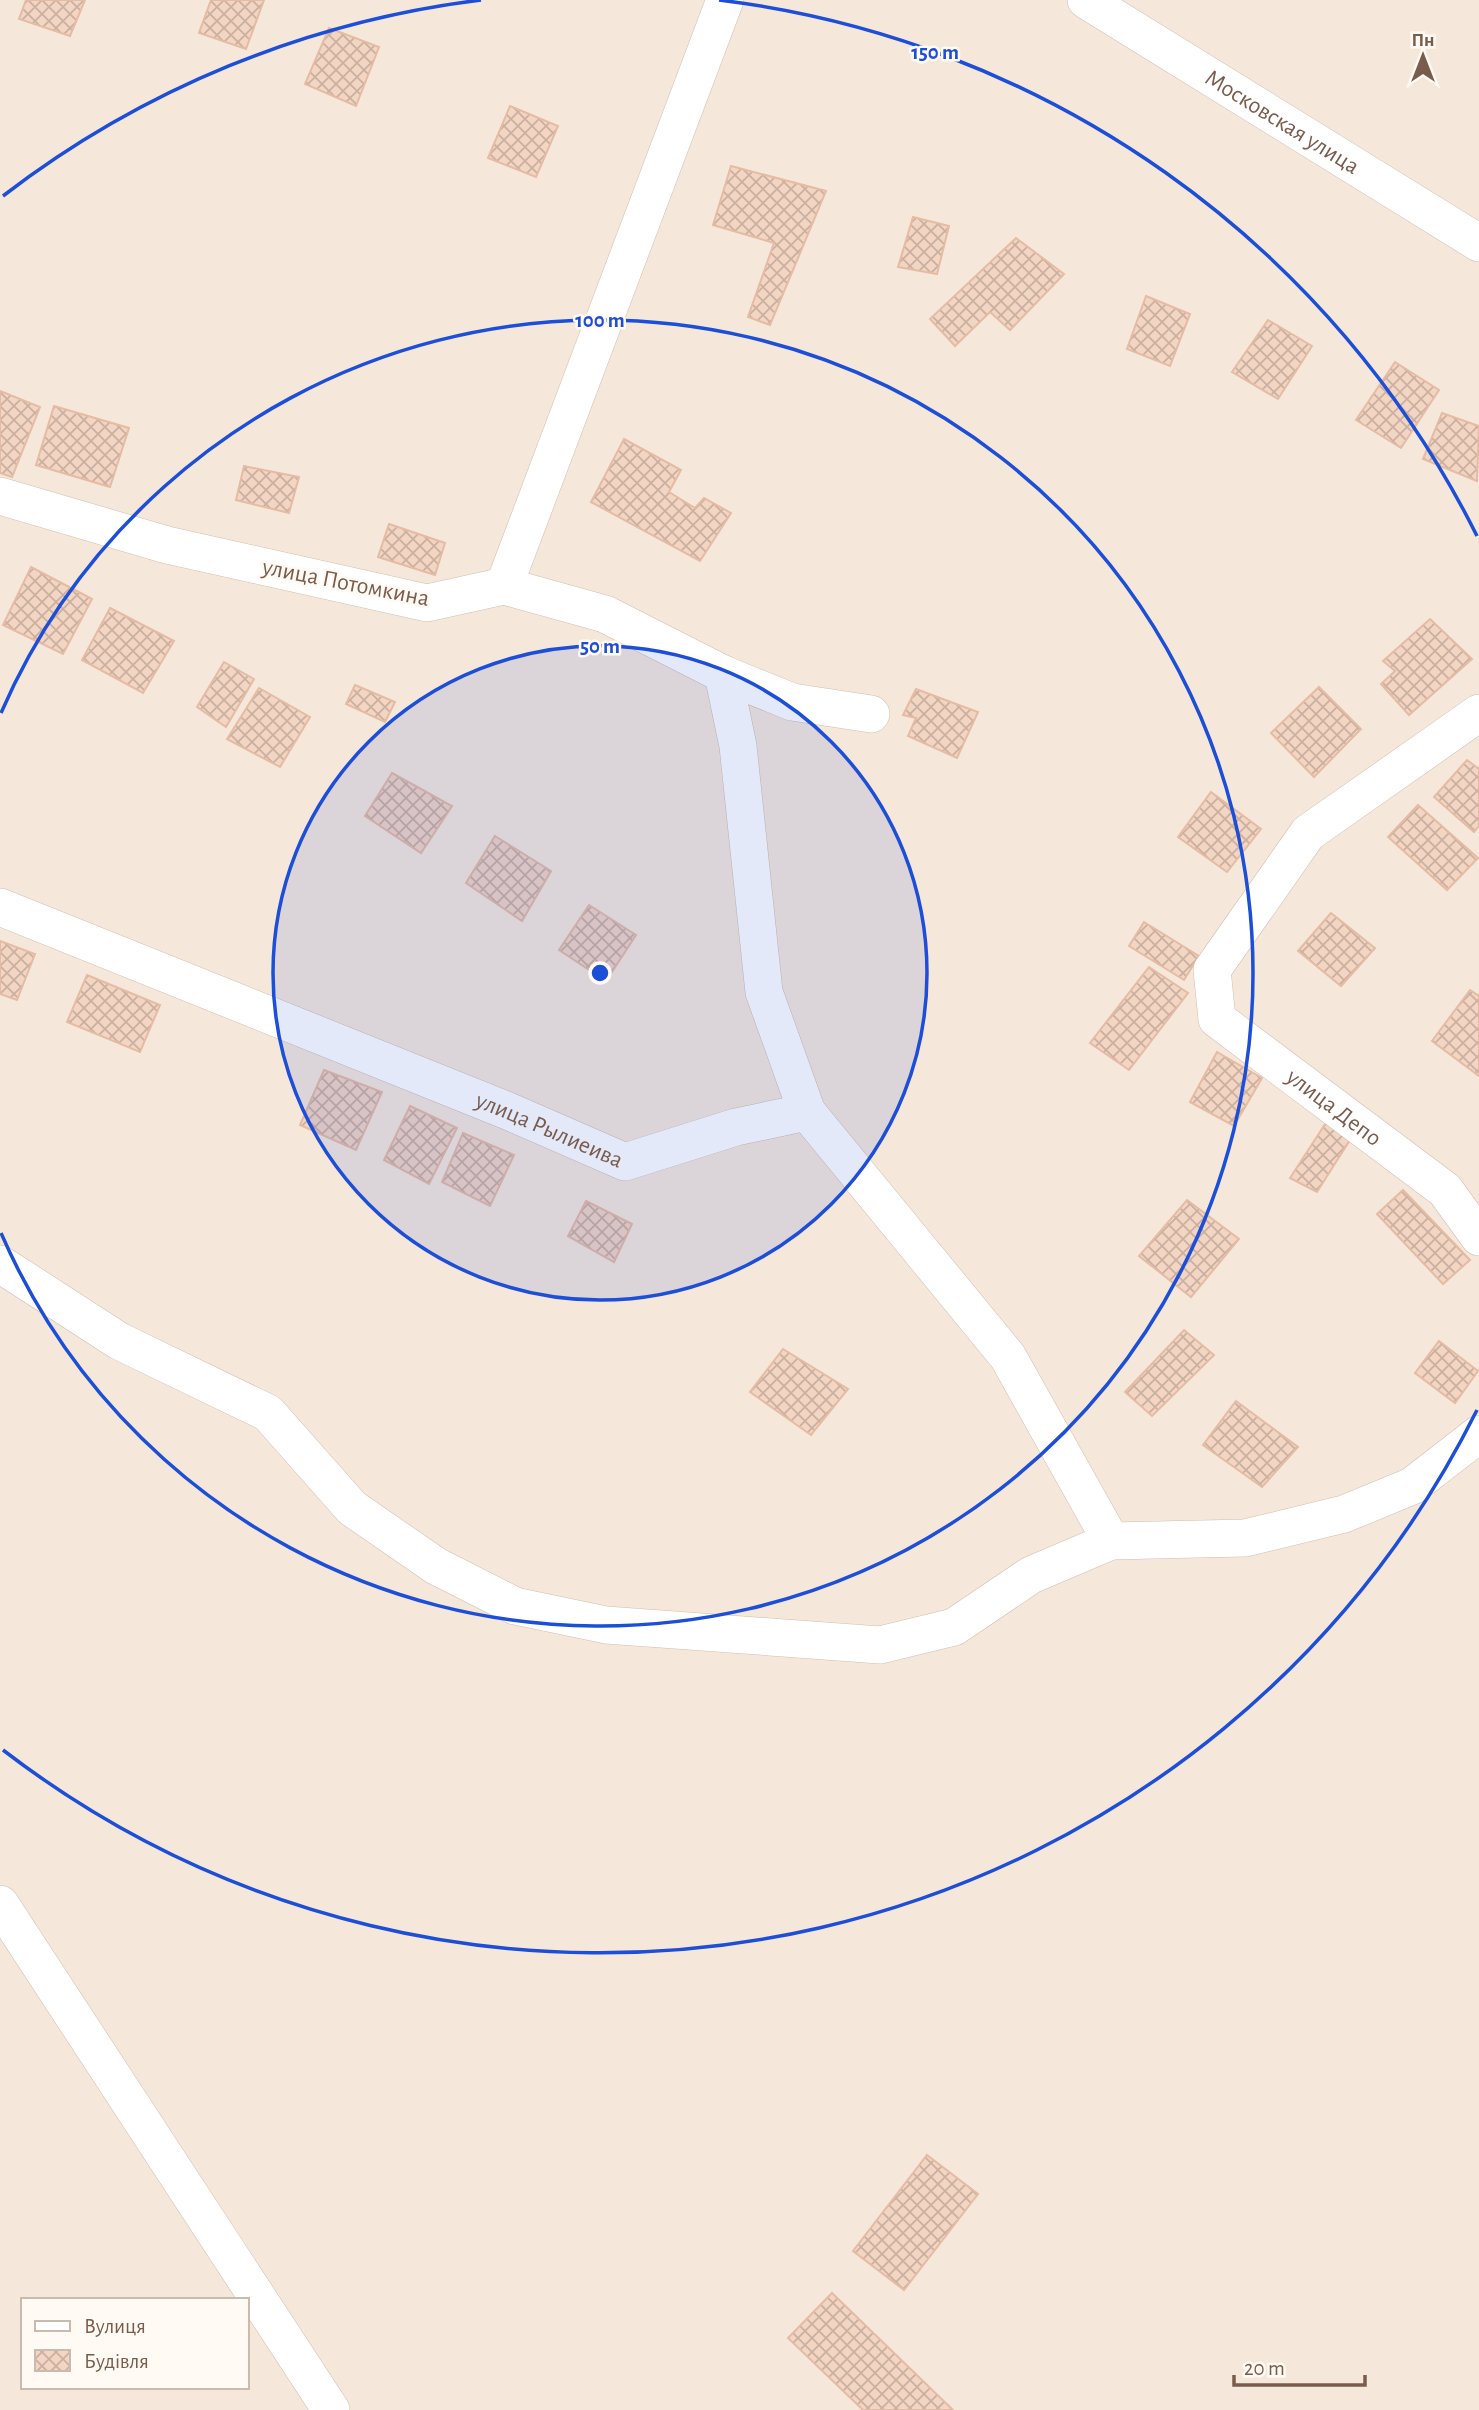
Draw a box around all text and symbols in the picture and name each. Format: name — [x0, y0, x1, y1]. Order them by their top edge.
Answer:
north arrow — [1388, 21, 1458, 91]
text: Пн — [1411, 31, 1435, 50]
text: 150 m — [911, 42, 959, 63]
street label: Московская улица — [1201, 66, 1363, 179]
text: 100 m — [575, 310, 625, 331]
street label: улица Потомкина — [259, 555, 431, 611]
text: 50 m — [580, 636, 620, 657]
centre of rings — [588, 961, 612, 985]
street label: улица Депо — [1281, 1064, 1386, 1151]
street label: улица Рылиеива — [471, 1088, 627, 1173]
legend — [21, 2298, 248, 2389]
text: Вулиця — [84, 2316, 146, 2337]
scale bar — [1234, 2344, 1365, 2388]
text: Будівля — [84, 2351, 149, 2372]
text: 20 m — [1244, 2358, 1285, 2379]

